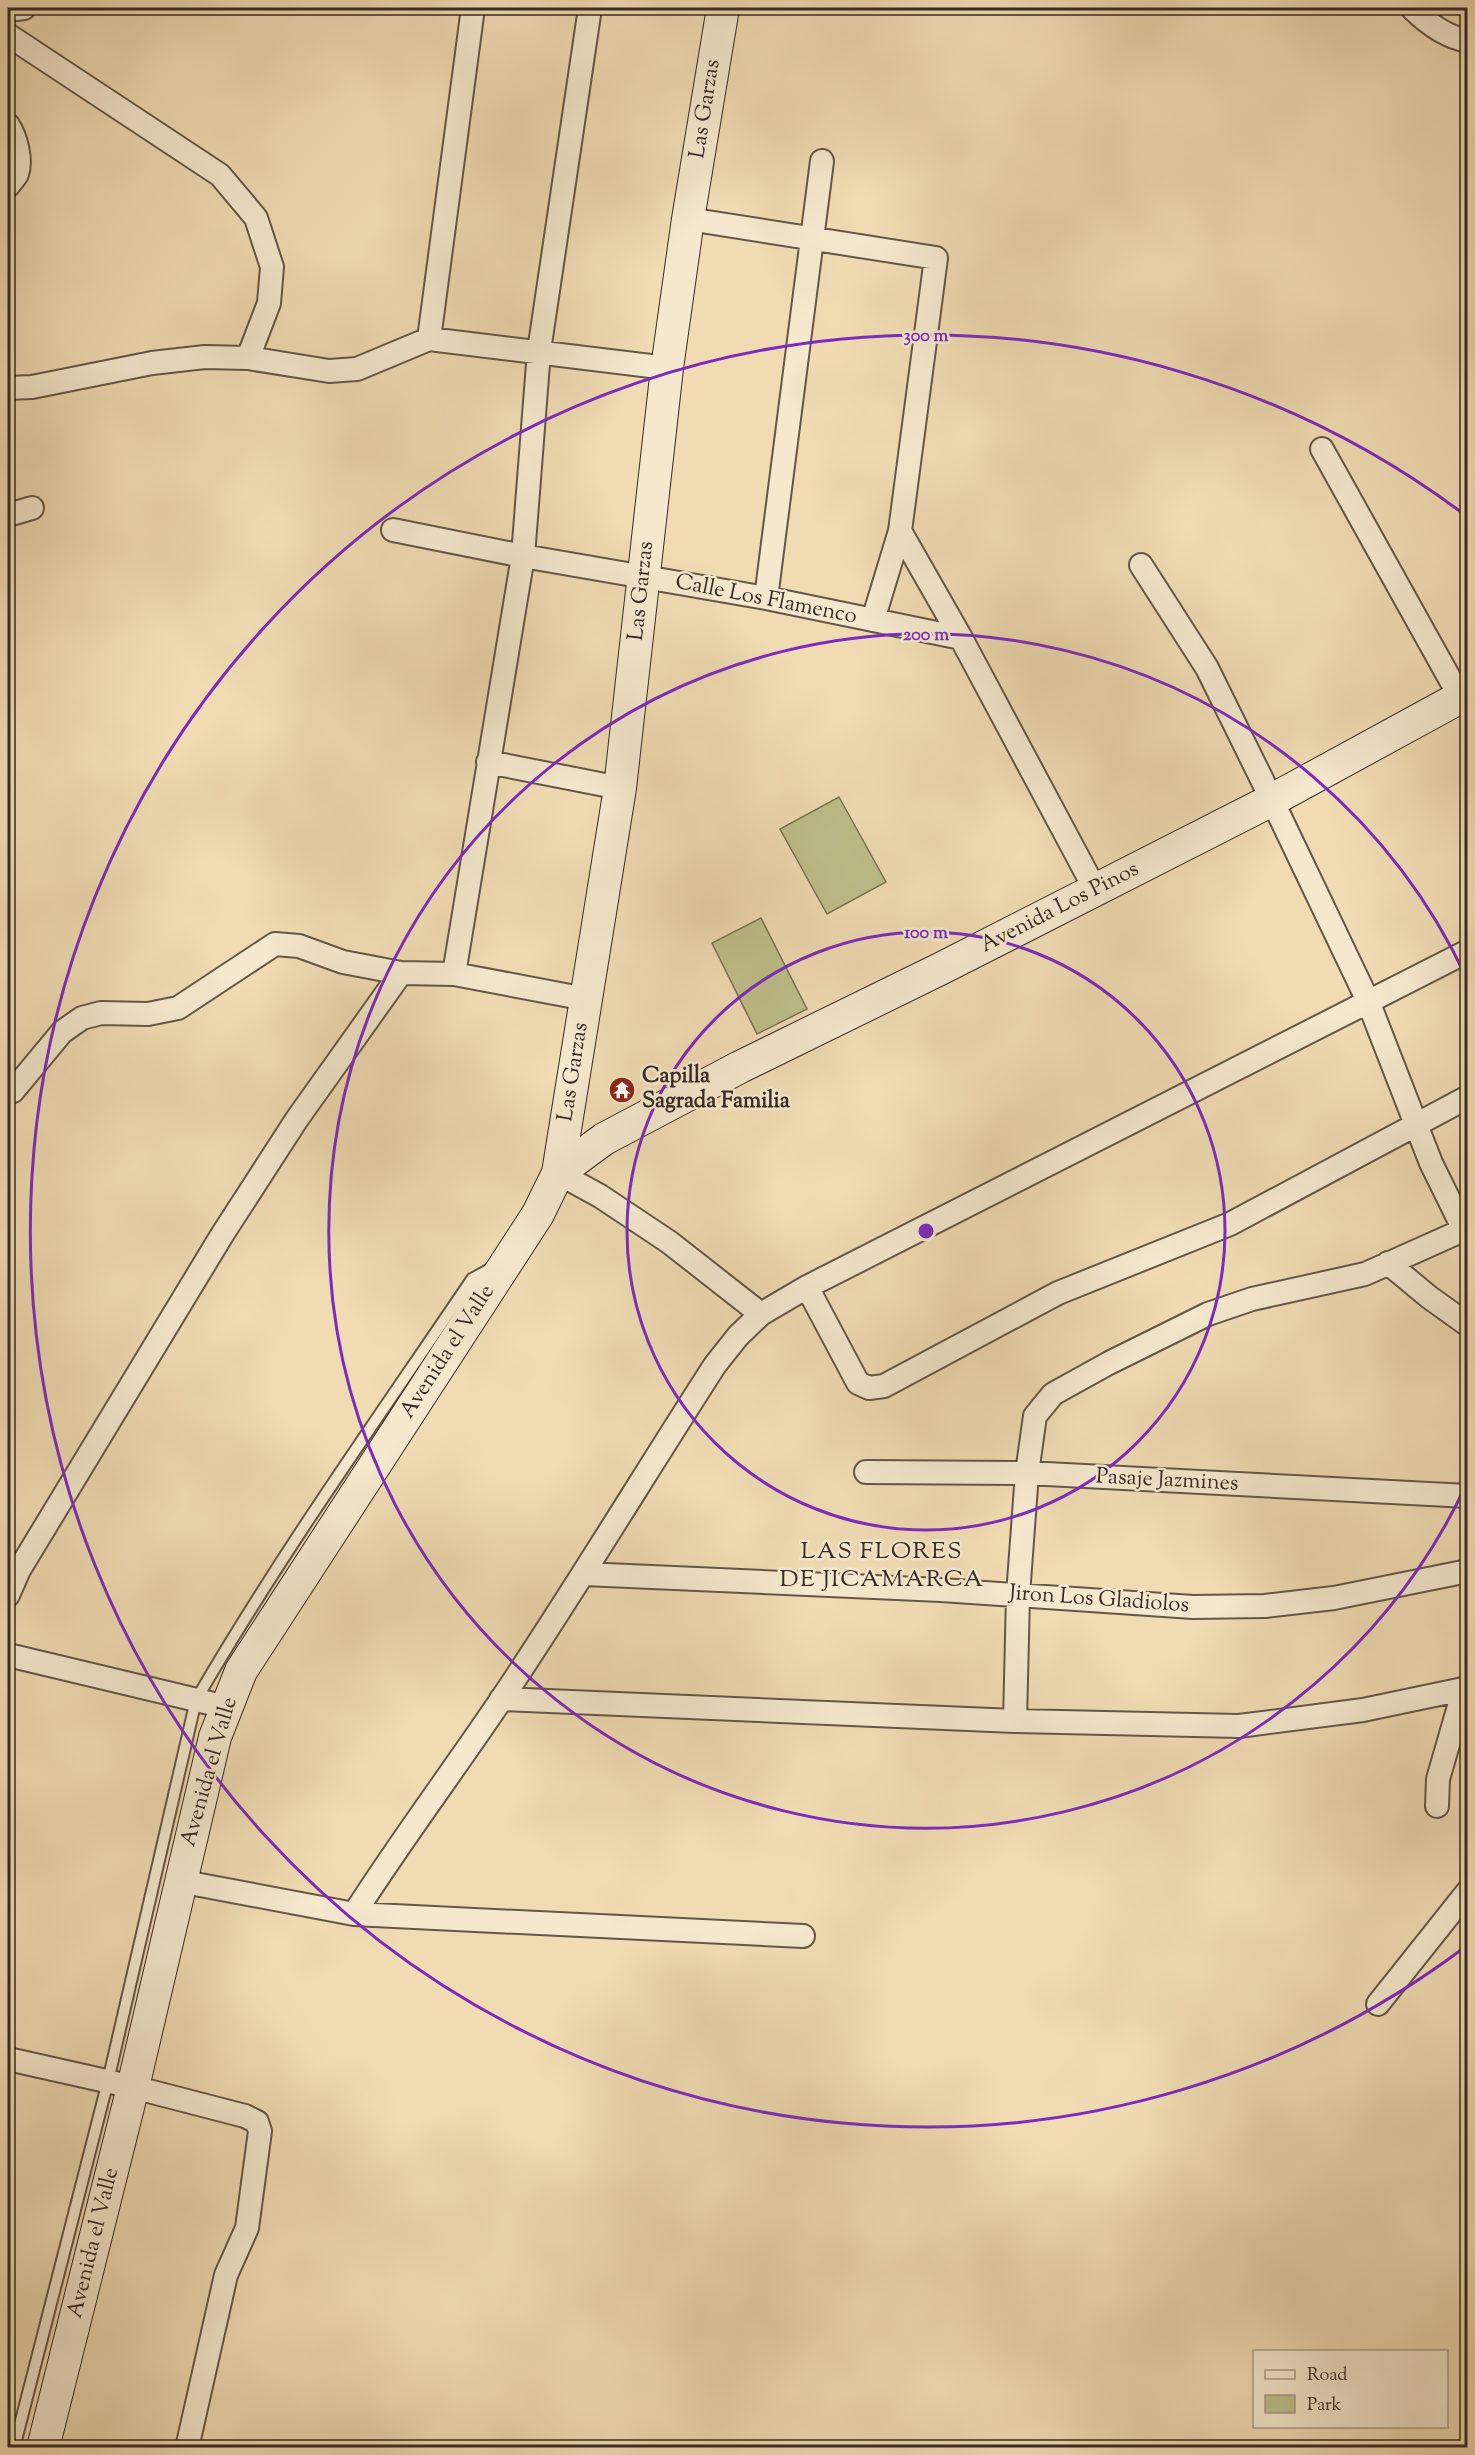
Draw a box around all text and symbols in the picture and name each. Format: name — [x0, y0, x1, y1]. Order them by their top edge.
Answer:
street label: Las Garzas — [682, 57, 730, 161]
text: 300 m — [904, 324, 949, 350]
street label: Las Garzas — [621, 540, 663, 642]
street label: Calle Los Flamenco — [672, 567, 860, 633]
text: 200 m — [903, 623, 949, 649]
street label: Avenida Los Pinos — [975, 854, 1145, 962]
text: 100 m — [904, 921, 948, 947]
street label: Las Garzas — [550, 1020, 598, 1124]
place label: Capilla Sagrada Familia — [642, 1061, 791, 1118]
temple icon: Capilla Sagrada Familia — [607, 1075, 637, 1105]
centre of rings — [916, 1221, 936, 1241]
street label: Avenida el Valle — [393, 1279, 503, 1425]
street label: Pasaje Jazmines — [1095, 1461, 1239, 1501]
district label: LAS FLORES DE JICAMARCA — [779, 1535, 985, 1597]
street label: Jiron Los Gladiolos — [1007, 1578, 1190, 1622]
street label: Avenida el Valle — [173, 1694, 247, 1850]
street label: Avenida el Valle — [60, 2164, 128, 2322]
legend — [1253, 2350, 1448, 2428]
text: Road — [1307, 2363, 1347, 2389]
text: Park — [1307, 2393, 1342, 2419]

